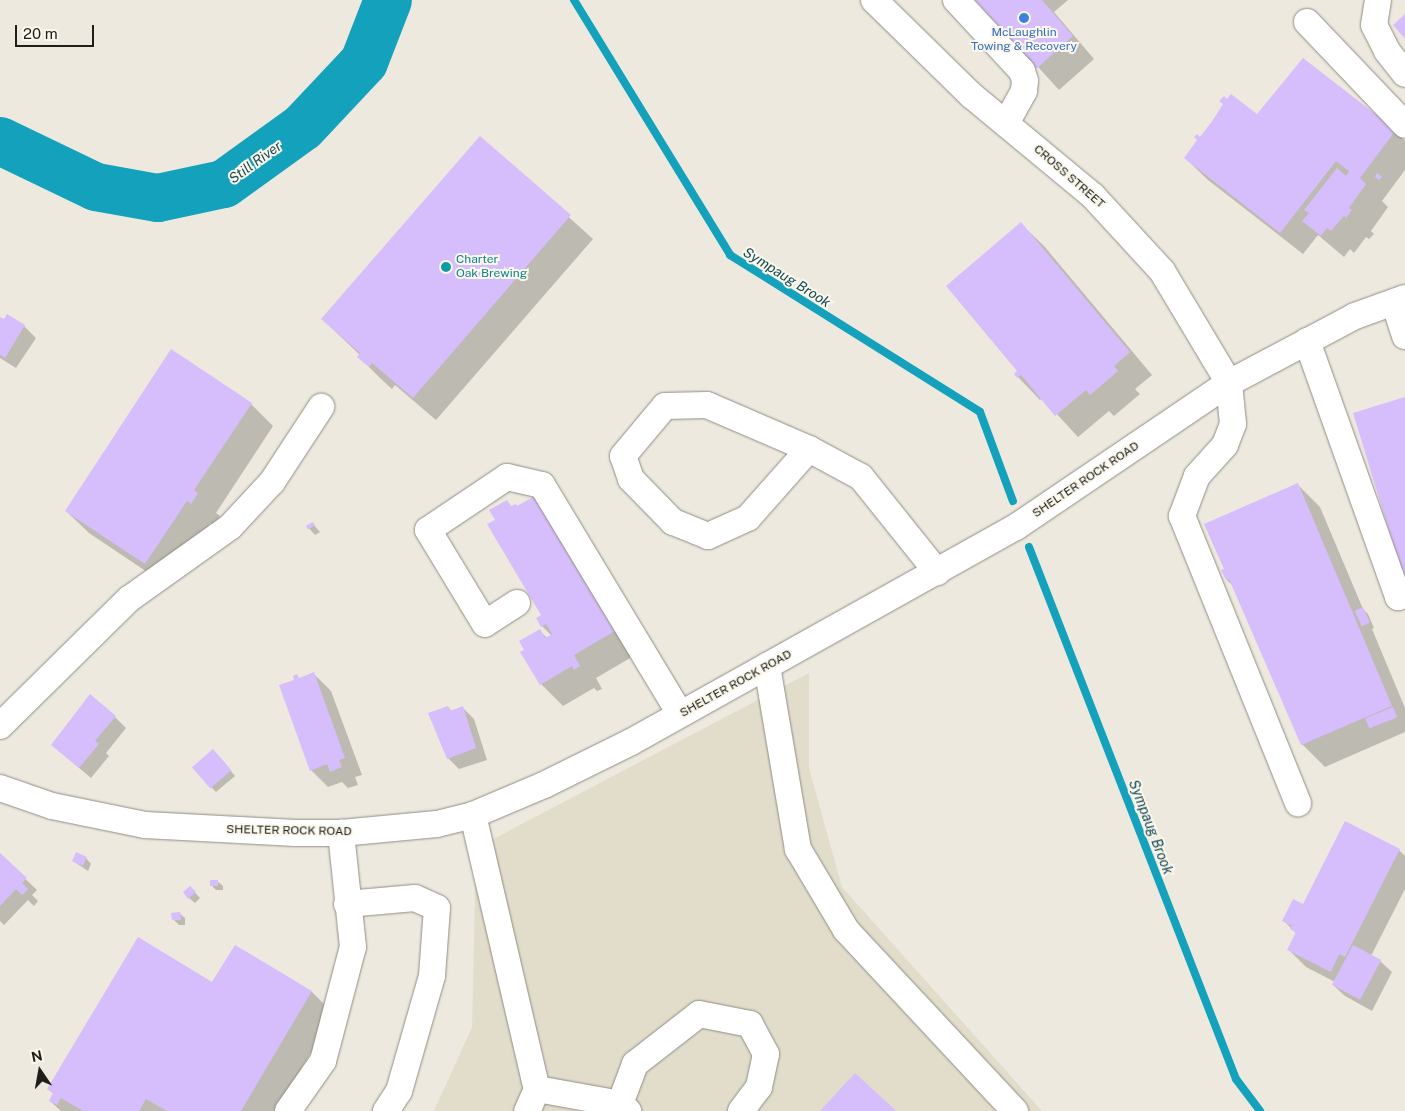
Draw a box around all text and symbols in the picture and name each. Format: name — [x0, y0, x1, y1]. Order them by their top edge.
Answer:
marker: McLaughlin Towing & Recovery — [1018, 12, 1030, 24]
scale bar — [18, 15, 96, 47]
text: 20 m — [23, 25, 58, 42]
place label: McLaughlin Towing & Recovery — [971, 26, 1077, 54]
water label: Still River — [225, 137, 285, 187]
street label: CROSS STREET — [1031, 142, 1107, 212]
water label: Sympaug Brook — [740, 243, 834, 311]
place label: Charter Oak Brewing — [456, 253, 527, 281]
marker: Charter Oak Brewing — [440, 261, 452, 273]
street label: SHELTER ROCK ROAD — [1030, 439, 1142, 521]
street label: SHELTER ROCK ROAD — [678, 647, 794, 721]
water label: Sympaug Brook — [1125, 777, 1177, 877]
street label: SHELTER ROCK ROAD — [226, 823, 352, 839]
north arrow — [15, 1046, 65, 1096]
text: N — [30, 1047, 44, 1065]

